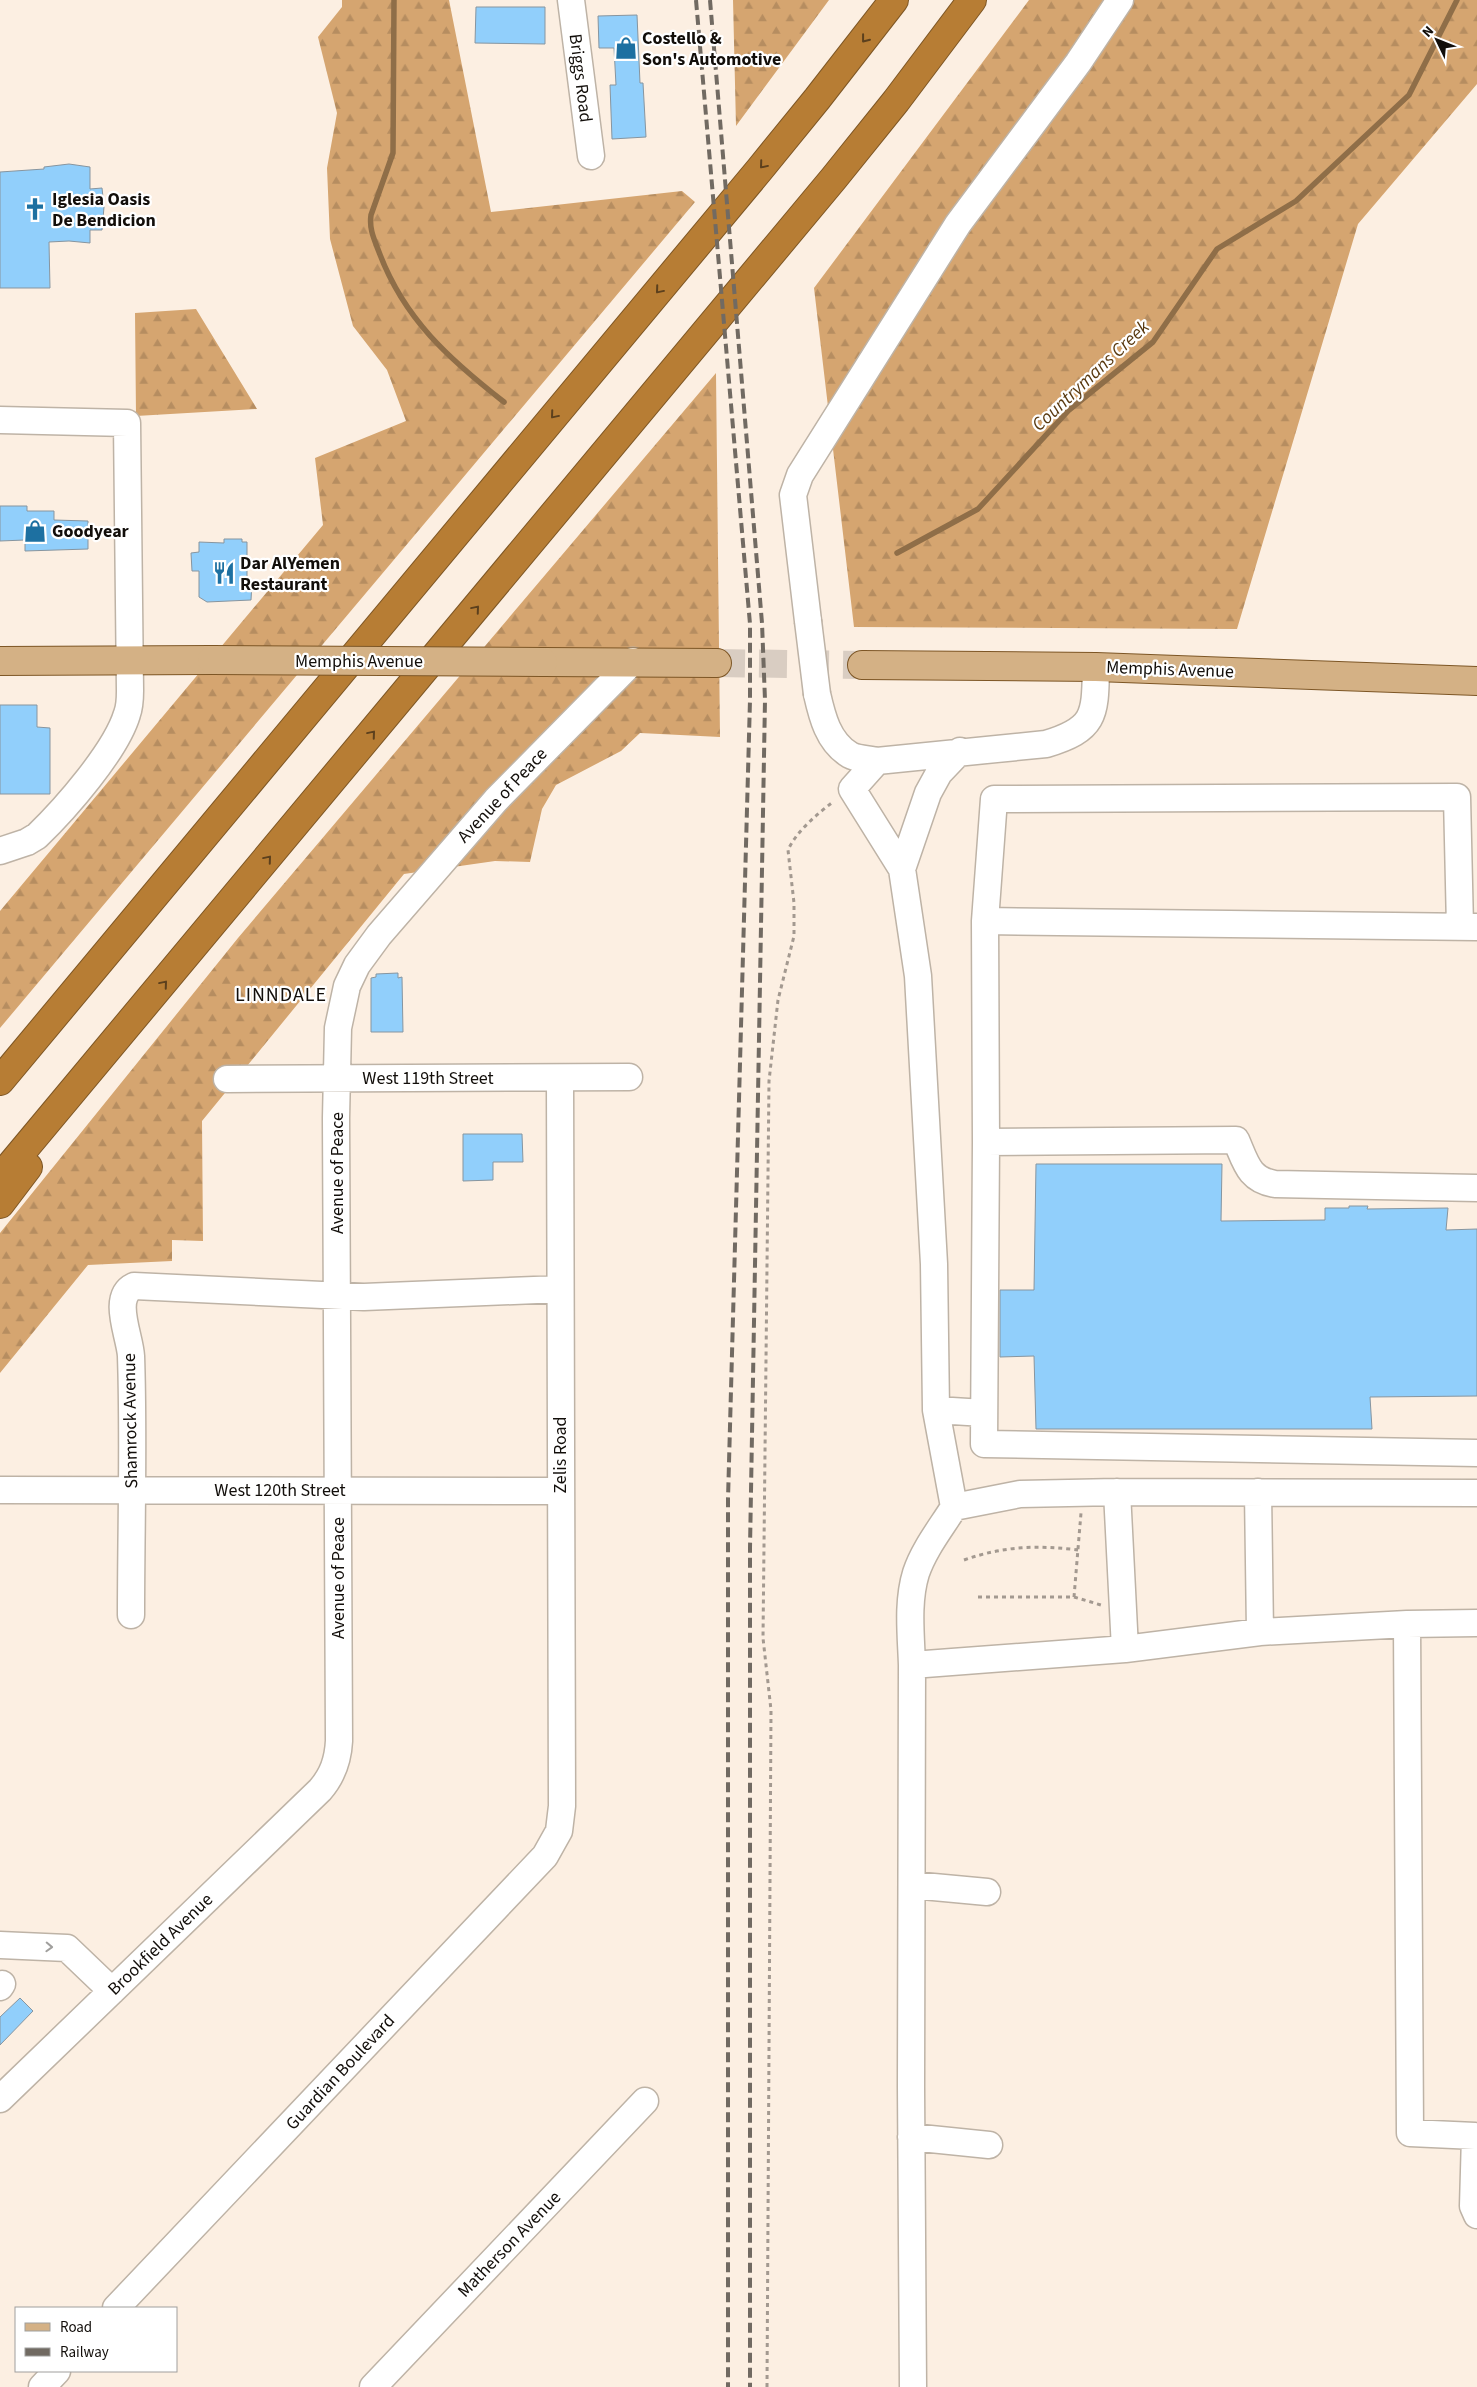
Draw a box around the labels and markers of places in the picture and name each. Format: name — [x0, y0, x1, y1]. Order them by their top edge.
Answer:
place label: Costello & Son's Automotive — [642, 26, 781, 72]
shop icon: Costello & Son's Automotive — [613, 35, 639, 61]
place label: Iglesia Oasis De Bendicion — [52, 187, 156, 233]
church icon: Iglesia Oasis De Bendicion — [22, 196, 48, 222]
shop icon: Goodyear — [22, 518, 48, 544]
place label: Goodyear — [52, 519, 130, 544]
place label: Dar AlYemen Restaurant — [240, 551, 340, 597]
restaurant icon: Dar AlYemen Restaurant — [211, 560, 237, 586]

